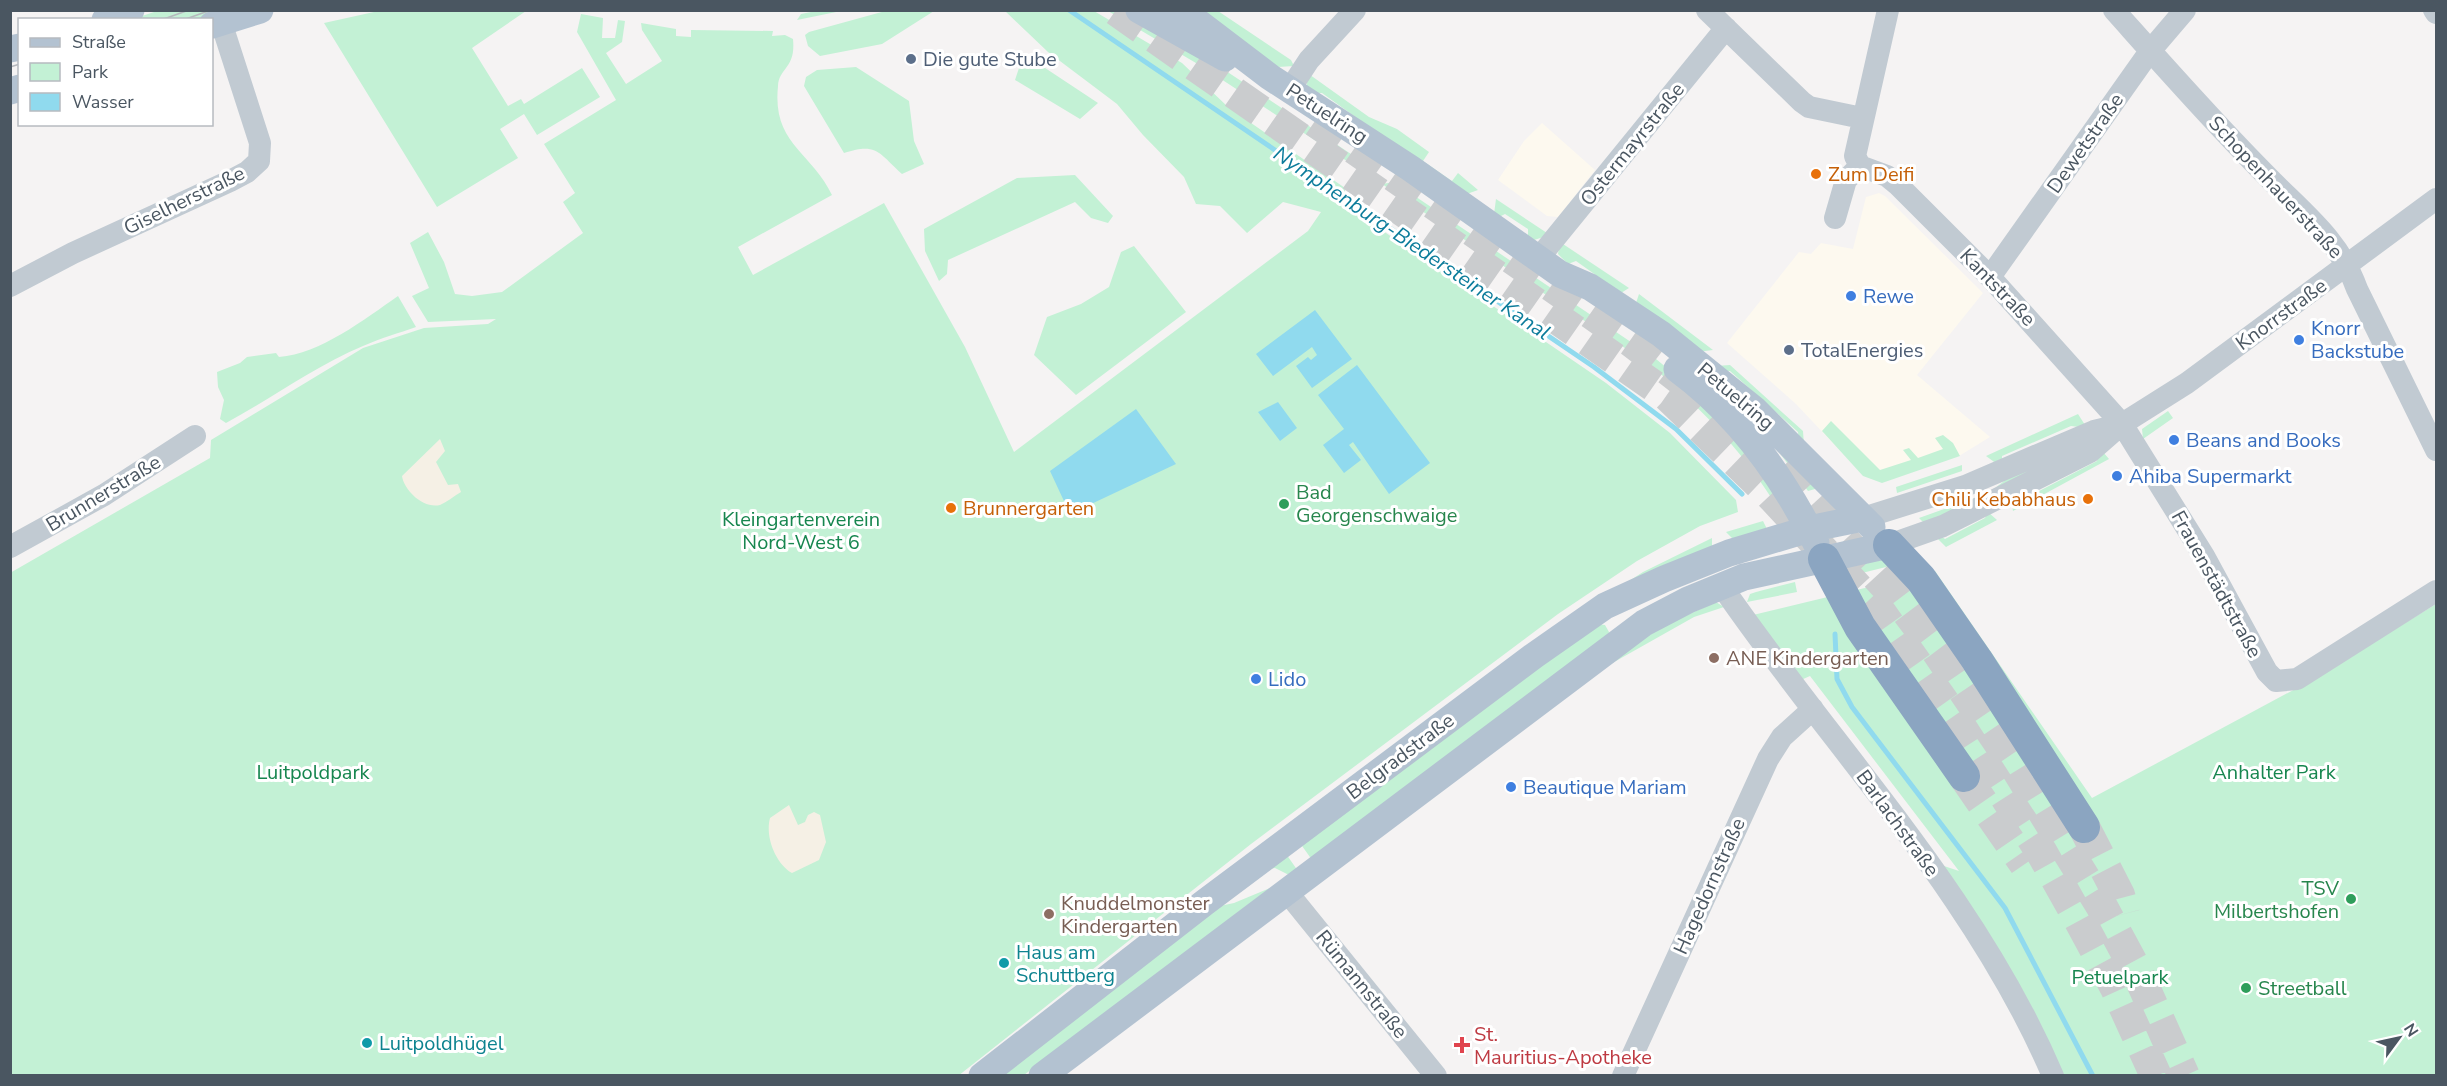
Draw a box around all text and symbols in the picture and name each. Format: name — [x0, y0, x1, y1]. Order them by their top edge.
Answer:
legend — [18, 18, 213, 126]
text: Straße — [72, 30, 126, 54]
place label: Die gute Stube — [923, 46, 1057, 73]
marker: Die gute Stube — [904, 52, 918, 66]
text: Park — [72, 60, 109, 84]
street label: Petuelring — [1281, 77, 1373, 150]
street label: Ostermayrstraße — [1574, 77, 1691, 212]
street label: Dewetstraße — [2041, 88, 2130, 199]
text: Wasser — [72, 90, 134, 114]
street label: Schopenhauerstraße — [2202, 110, 2349, 264]
water label: Nymphenburg-Biedersteiner Kanal — [1268, 140, 1556, 346]
street label: Giselherstraße — [119, 159, 249, 241]
place label: Zum Deifi — [1828, 161, 1914, 188]
marker: Zum Deifi — [1809, 167, 1823, 181]
street label: Kantstraße — [1954, 243, 2042, 332]
street label: Knorrstraße — [2230, 272, 2332, 357]
place label: Rewe — [1863, 283, 1914, 310]
marker: Rewe — [1844, 289, 1858, 303]
place label: Knorr Backstube — [2311, 315, 2404, 365]
marker: Knorr Backstube — [2292, 333, 2306, 347]
place label: TotalEnergies — [1801, 337, 1923, 364]
marker: TotalEnergies — [1782, 343, 1796, 357]
street label: Petuelring — [1692, 356, 1780, 436]
place label: Beans and Books — [2186, 427, 2341, 454]
marker: Beans and Books — [2167, 433, 2181, 447]
street label: Brunnerstraße — [41, 449, 166, 538]
place label: Ahiba Supermarkt — [2129, 463, 2293, 490]
marker: Ahiba Supermarkt — [2110, 469, 2124, 483]
place label: Bad Georgenschwaige — [1296, 479, 1457, 529]
place label: Chili Kebabhaus — [1931, 486, 2076, 513]
marker: Chili Kebabhaus — [2081, 492, 2095, 506]
place label: Brunnergarten — [963, 495, 1094, 522]
marker: Bad Georgenschwaige — [1277, 497, 1291, 511]
marker: Brunnergarten — [944, 501, 958, 515]
park label: Kleingartenverein Nord-West 6 — [722, 506, 880, 556]
street label: Frauenstädtstraße — [2165, 506, 2268, 663]
place label: ANE Kindergarten — [1726, 645, 1889, 672]
marker: ANE Kindergarten — [1707, 651, 1721, 665]
place label: Lido — [1268, 666, 1306, 693]
marker: Lido — [1249, 672, 1263, 686]
street label: Belgradstraße — [1341, 707, 1460, 806]
park label: Luitpoldpark — [256, 759, 371, 786]
park label: Anhalter Park — [2212, 759, 2337, 786]
street label: Barlachstraße — [1850, 765, 1945, 882]
place label: Beautique Mariam — [1523, 774, 1687, 801]
marker: Beautique Mariam — [1504, 780, 1518, 794]
street label: Hagedornstraße — [1667, 814, 1752, 959]
place label: TSV Milbertshofen — [2214, 875, 2339, 925]
place label: Knuddelmonster Kindergarten — [1061, 890, 1210, 940]
marker: TSV Milbertshofen — [2344, 892, 2358, 906]
marker: Knuddelmonster Kindergarten — [1042, 907, 1056, 921]
street label: Rümannstraße — [1310, 924, 1414, 1044]
place label: Haus am Schuttberg — [1016, 939, 1115, 989]
marker: Haus am Schuttberg — [997, 956, 1011, 970]
park label: Petuelpark — [2071, 964, 2170, 991]
place label: Streetball — [2258, 975, 2347, 1002]
marker: Streetball — [2239, 981, 2253, 995]
north arrow — [2369, 1008, 2429, 1068]
text: N — [2398, 1019, 2423, 1041]
place label: St. Mauritius-Apotheke — [1474, 1021, 1652, 1071]
place label: Luitpoldhügel — [379, 1030, 504, 1057]
marker: Luitpoldhügel — [360, 1036, 374, 1050]
marker: St. Mauritius-Apotheke — [1455, 1038, 1469, 1052]

